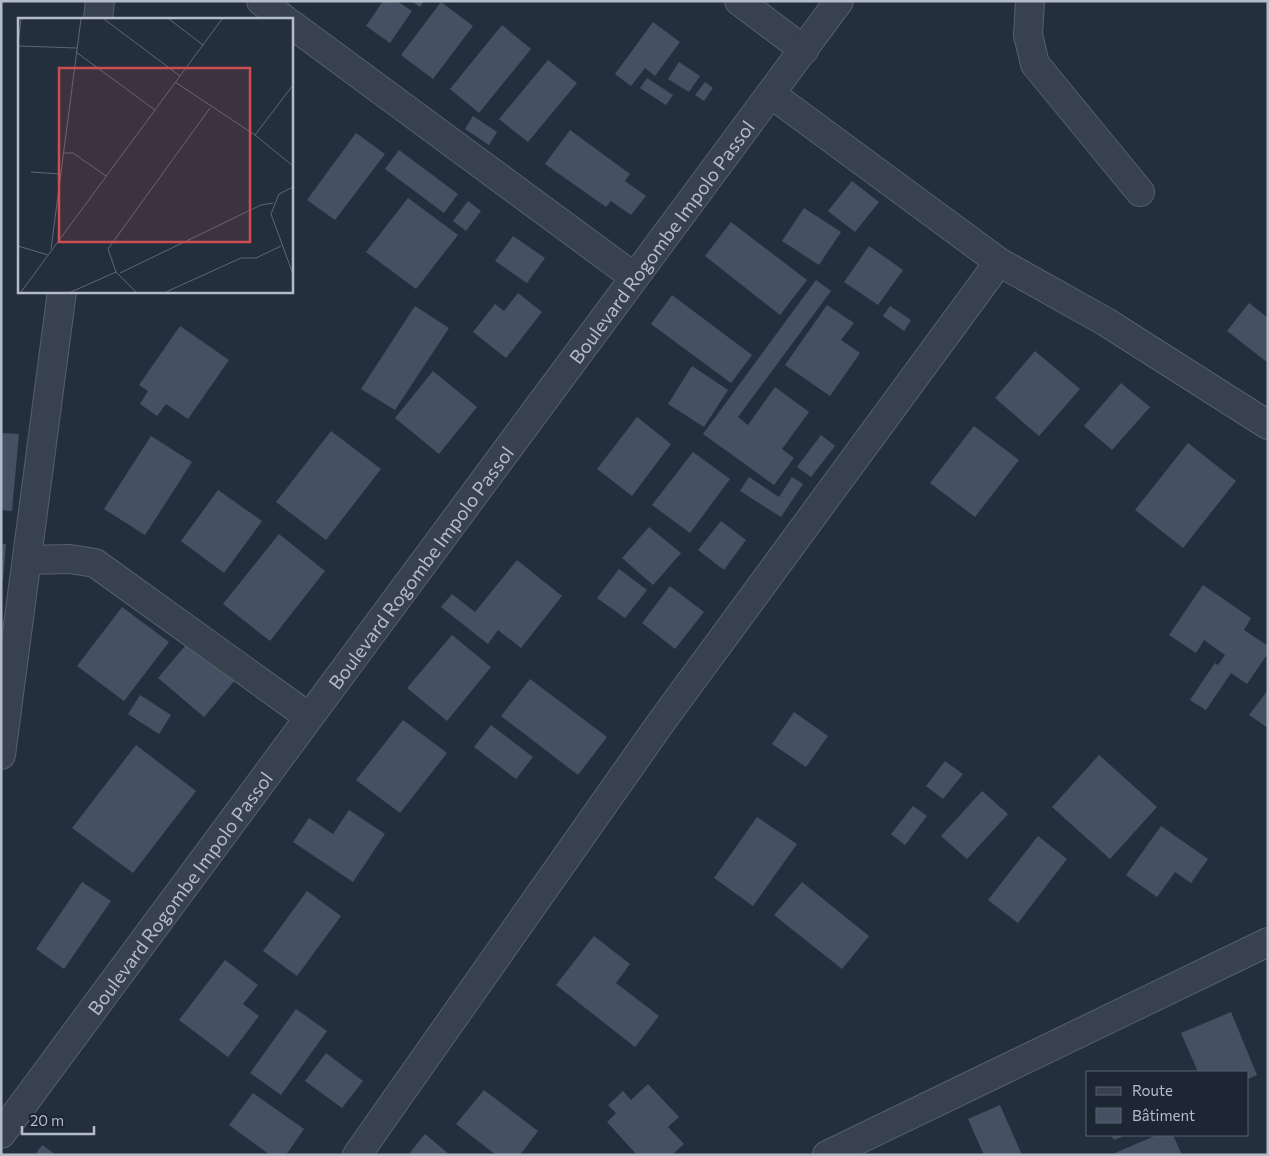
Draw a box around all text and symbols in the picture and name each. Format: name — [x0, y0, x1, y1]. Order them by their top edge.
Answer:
inset map — [18, 18, 292, 292]
street label: Boulevard Rogombe Impolo Passol — [564, 116, 758, 368]
street label: Boulevard Rogombe Impolo Passol — [323, 441, 518, 693]
street label: Boulevard Rogombe Impolo Passol — [82, 767, 277, 1019]
legend — [1086, 1071, 1249, 1136]
text: Route — [1132, 1081, 1173, 1099]
scale bar — [22, 1104, 95, 1136]
text: Bâtiment — [1132, 1106, 1195, 1124]
text: 20 m — [30, 1111, 64, 1129]

